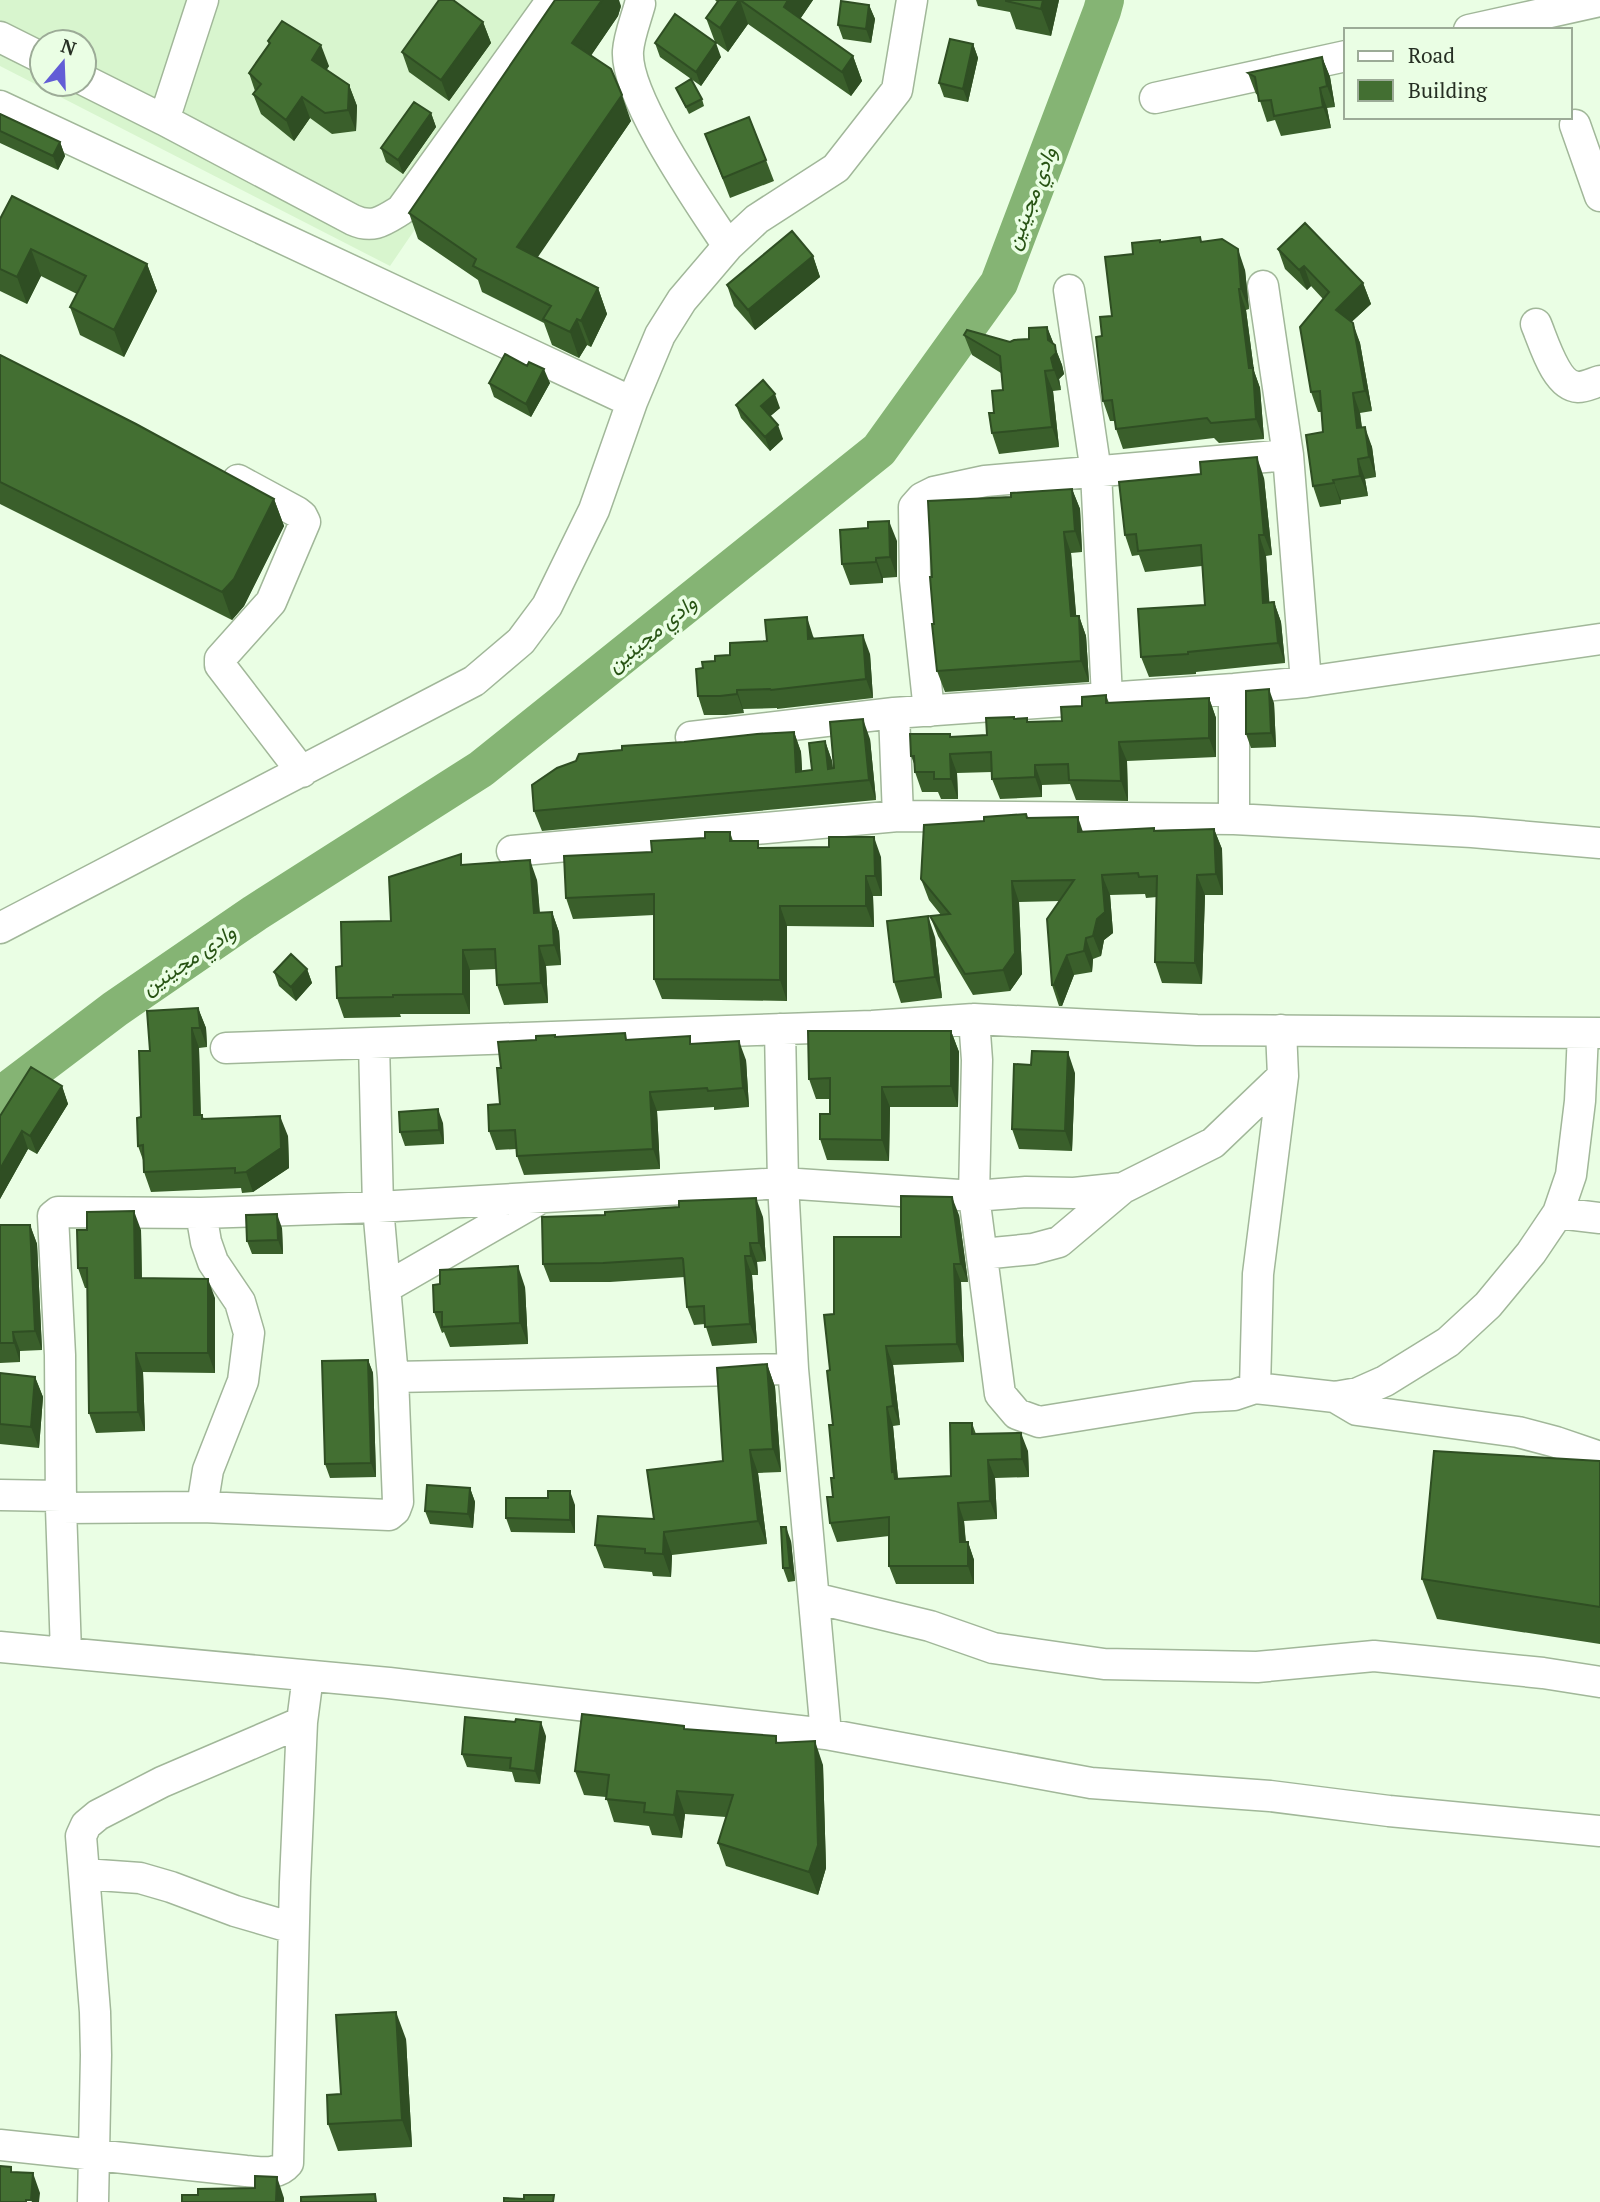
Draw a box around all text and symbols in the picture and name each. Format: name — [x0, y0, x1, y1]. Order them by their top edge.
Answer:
north arrow — [28, 28, 98, 98]
legend — [1344, 28, 1572, 119]
text: N — [58, 32, 80, 61]
text: Road — [1408, 41, 1455, 69]
text: Building — [1408, 76, 1488, 104]
water label: وادي مجينين — [998, 142, 1066, 255]
water label: وادي مجينين — [600, 588, 705, 681]
water label: وادي مجينين — [135, 917, 243, 1004]

